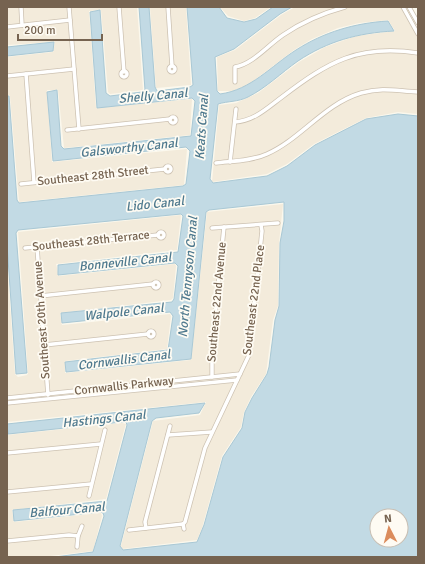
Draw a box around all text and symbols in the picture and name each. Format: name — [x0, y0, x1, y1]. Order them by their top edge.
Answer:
scale bar — [18, 16, 102, 42]
text: 200 m — [24, 23, 56, 38]
water label: Shelly Canal — [118, 85, 189, 107]
water label: Keats Canal — [192, 93, 212, 160]
water label: Galsworthy Canal — [80, 135, 180, 161]
street label: Southeast 28th Street — [37, 163, 149, 189]
water label: Lido Canal — [125, 193, 186, 215]
water label: North Tennyson Canal — [175, 215, 201, 338]
street label: Southeast 28th Terrace — [32, 227, 150, 255]
street label: Southeast 22nd Avenue — [204, 241, 230, 363]
street label: Southeast 22nd Place — [240, 244, 268, 356]
water label: Bonneville Canal — [78, 249, 173, 275]
street label: Southeast 20th Avenue — [30, 260, 54, 380]
water label: Walpole Canal — [84, 300, 166, 324]
water label: Cornwallis Canal — [77, 346, 172, 374]
street label: Cornwallis Parkway — [74, 373, 175, 399]
water label: Hastings Canal — [62, 407, 148, 431]
water label: Balfour Canal — [29, 499, 107, 521]
north arrow — [369, 508, 409, 548]
text: N — [384, 512, 392, 525]

